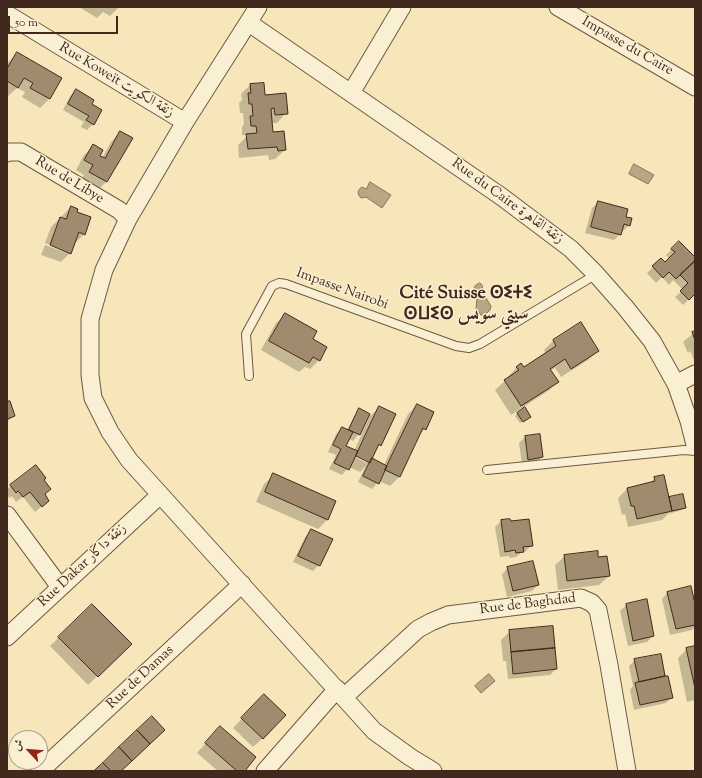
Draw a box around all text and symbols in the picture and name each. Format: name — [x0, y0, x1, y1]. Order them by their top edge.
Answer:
scale bar — [10, 8, 120, 34]
text: 50 m — [15, 14, 38, 32]
street label: Impasse du Caire — [578, 14, 676, 80]
street label: Rue Koweït زنقة الكويت — [55, 40, 177, 122]
street label: Rue de Libye — [32, 154, 106, 208]
street label: Rue du Caire زنقة القاهرة — [448, 156, 566, 248]
street label: Impasse Nairobi — [294, 266, 390, 314]
district label: Cité Suisse ⵙⵉⵜⵉ ⵙⵡⵉⵙ سيتي سويس — [400, 284, 532, 326]
street label: Rue Dakar زنقة داكار — [35, 521, 131, 611]
street label: Rue de Baghdad — [479, 591, 577, 619]
street label: Rue de Damas — [104, 643, 178, 713]
north arrow — [8, 730, 48, 770]
text: ش — [9, 737, 28, 754]

